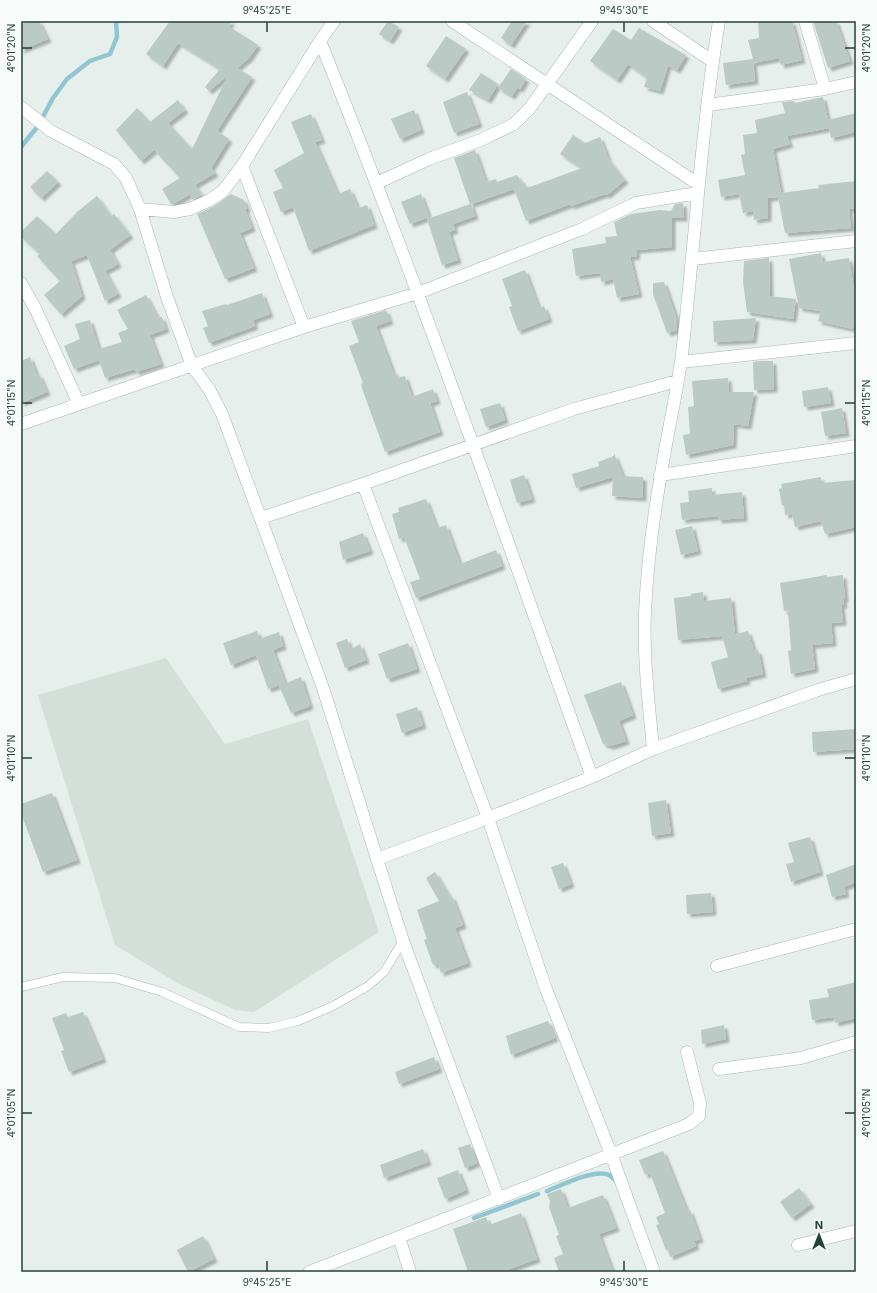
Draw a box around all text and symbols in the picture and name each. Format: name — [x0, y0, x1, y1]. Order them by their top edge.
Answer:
text: 9°45'25"E — [243, 4, 291, 16]
text: 9°45'30"E — [600, 4, 649, 16]
text: 4°01'20"N — [5, 24, 17, 72]
text: 4°01'20"N — [860, 24, 872, 72]
text: 4°01'15"N — [5, 380, 17, 426]
text: 4°01'15"N — [860, 380, 872, 426]
text: 4°01'10"N — [5, 735, 17, 781]
text: 4°01'10"N — [860, 735, 872, 781]
text: 4°01'05"N — [5, 1089, 17, 1137]
text: 4°01'05"N — [860, 1089, 872, 1137]
north arrow — [799, 1215, 839, 1255]
text: N — [815, 1218, 823, 1232]
text: 9°45'25"E — [243, 1276, 291, 1288]
text: 9°45'30"E — [600, 1276, 649, 1288]

